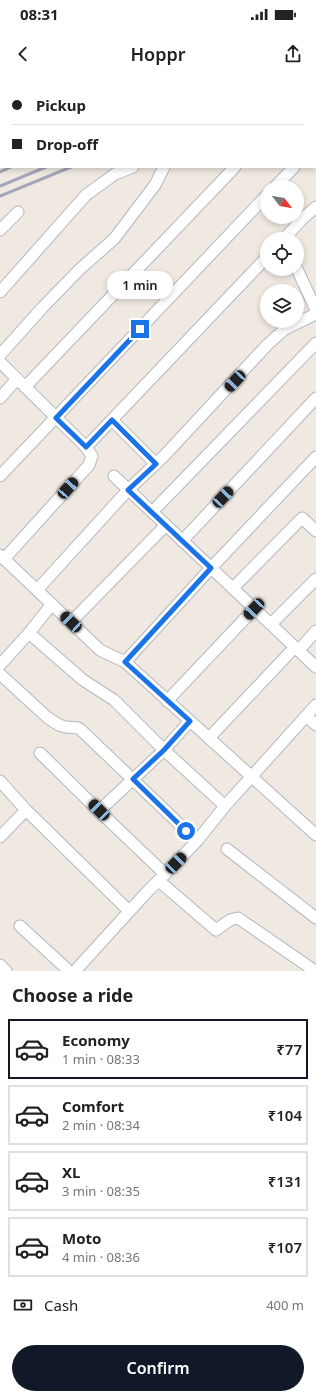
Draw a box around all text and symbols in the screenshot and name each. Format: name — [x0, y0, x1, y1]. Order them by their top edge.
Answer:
text: 08:31 — [20, 4, 59, 24]
text: Hoppr — [130, 42, 186, 66]
icon: back — [12, 43, 34, 65]
icon: share — [282, 43, 304, 65]
text: Pickup — [36, 95, 86, 115]
text: Drop-off — [36, 134, 98, 154]
north arrow — [260, 180, 304, 224]
map controls — [260, 180, 304, 328]
button: locate — [260, 232, 304, 276]
callout: 1 min — [107, 271, 173, 299]
text: 1 min — [122, 276, 158, 294]
button: layers — [260, 284, 304, 328]
route end — [131, 320, 149, 338]
car — [222, 368, 248, 394]
car — [56, 475, 80, 501]
car — [210, 484, 236, 510]
car — [241, 596, 267, 622]
car — [58, 609, 84, 635]
car — [86, 797, 112, 823]
route start — [177, 822, 195, 840]
car — [163, 850, 189, 876]
text: Choose a ride — [12, 983, 133, 1007]
text: Economy — [62, 1030, 130, 1050]
icon: car — [14, 1031, 50, 1067]
text: ₹77 — [276, 1039, 302, 1059]
text: 1 min · 08:33 — [62, 1050, 140, 1068]
text: Comfort — [62, 1096, 124, 1116]
icon: car — [14, 1097, 50, 1133]
text: ₹104 — [268, 1105, 302, 1125]
text: 2 min · 08:34 — [62, 1116, 140, 1134]
text: XL — [62, 1162, 80, 1182]
icon: car — [14, 1163, 50, 1199]
text: ₹131 — [268, 1171, 302, 1191]
text: 3 min · 08:35 — [62, 1182, 140, 1200]
text: Moto — [62, 1228, 101, 1248]
icon: car — [14, 1229, 50, 1265]
text: ₹107 — [268, 1237, 302, 1257]
text: 4 min · 08:36 — [62, 1248, 140, 1266]
icon: cash — [12, 1294, 34, 1316]
text: Cash — [44, 1295, 78, 1315]
text: 400 m — [266, 1296, 304, 1314]
button: Confirm — [12, 1345, 304, 1391]

